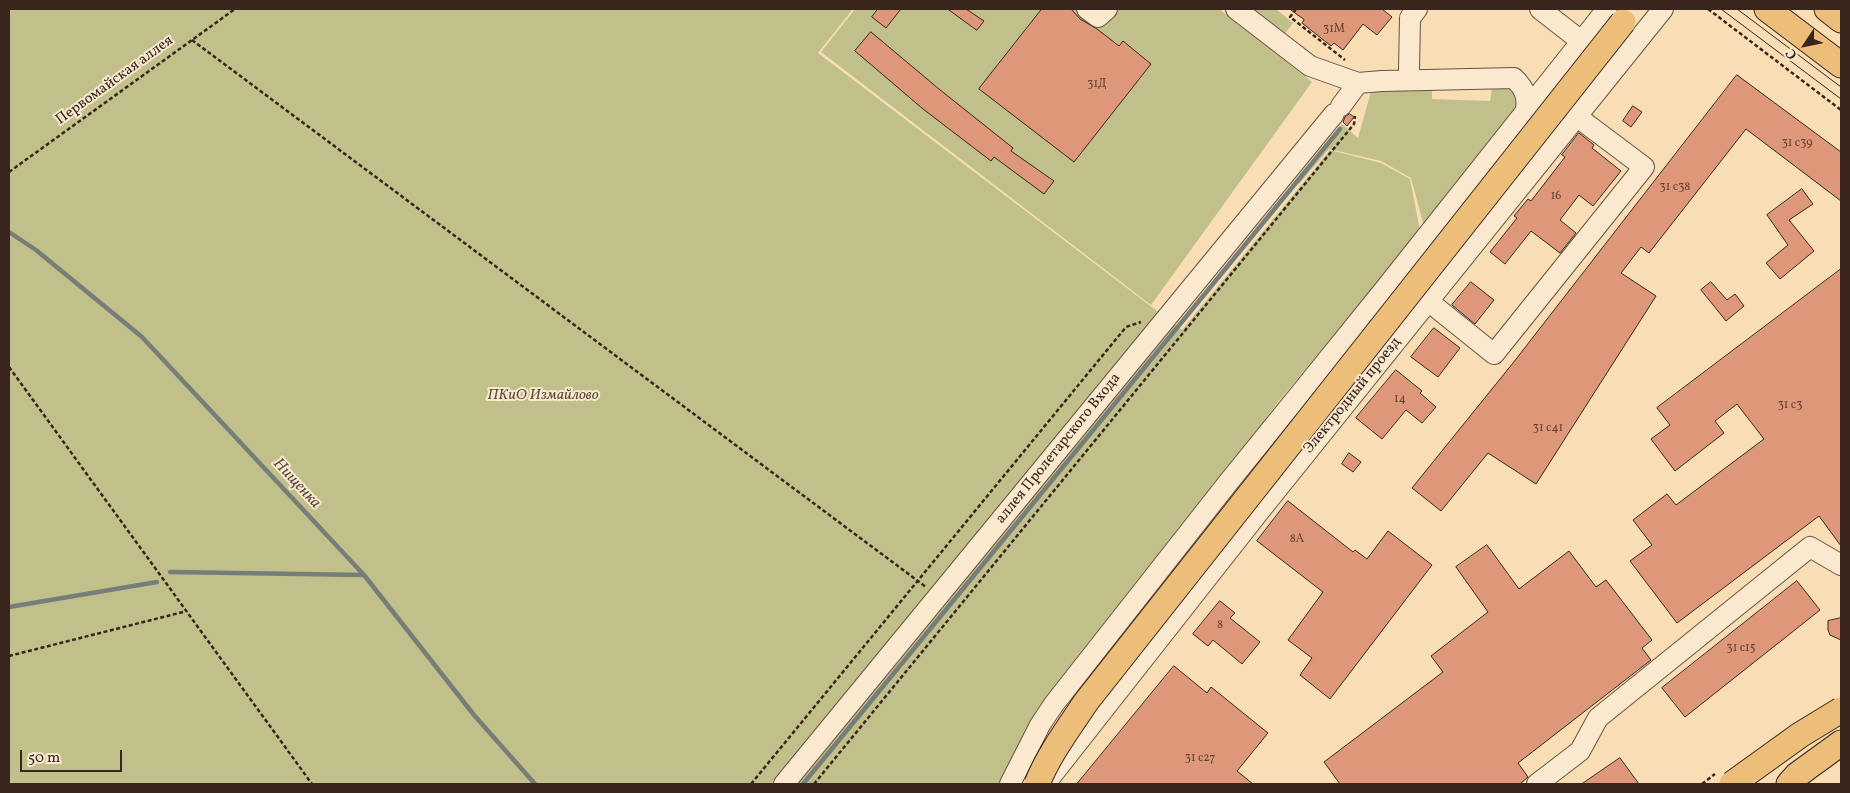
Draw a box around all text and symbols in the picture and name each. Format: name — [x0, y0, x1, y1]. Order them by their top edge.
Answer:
north arrow — [1780, 20, 1830, 70]
house number: 31М — [1323, 23, 1345, 37]
street label: Первомайская аллея — [53, 32, 177, 130]
text: С — [1782, 45, 1803, 63]
house number: 31Д — [1087, 78, 1107, 92]
house number: 31 с39 — [1782, 137, 1812, 151]
house number: 31 с38 — [1660, 181, 1690, 195]
house number: 16 — [1551, 190, 1561, 204]
street label: Электродный проезд — [1301, 334, 1405, 458]
street label: аллея Пролетарского Входа — [993, 370, 1125, 528]
park label: ПКиО Измайлово — [487, 387, 599, 405]
house number: 14 — [1394, 393, 1406, 407]
house number: 31 с3 — [1778, 399, 1802, 413]
house number: 31 с41 — [1533, 422, 1563, 436]
water label: Нищенка — [268, 455, 324, 513]
house number: 8А — [1290, 533, 1304, 547]
house number: 8 — [1217, 619, 1223, 633]
house number: 31 c15 — [1726, 642, 1756, 656]
scale bar — [22, 740, 125, 772]
text: 50 m — [28, 748, 60, 769]
house number: 31 с27 — [1185, 752, 1215, 766]

